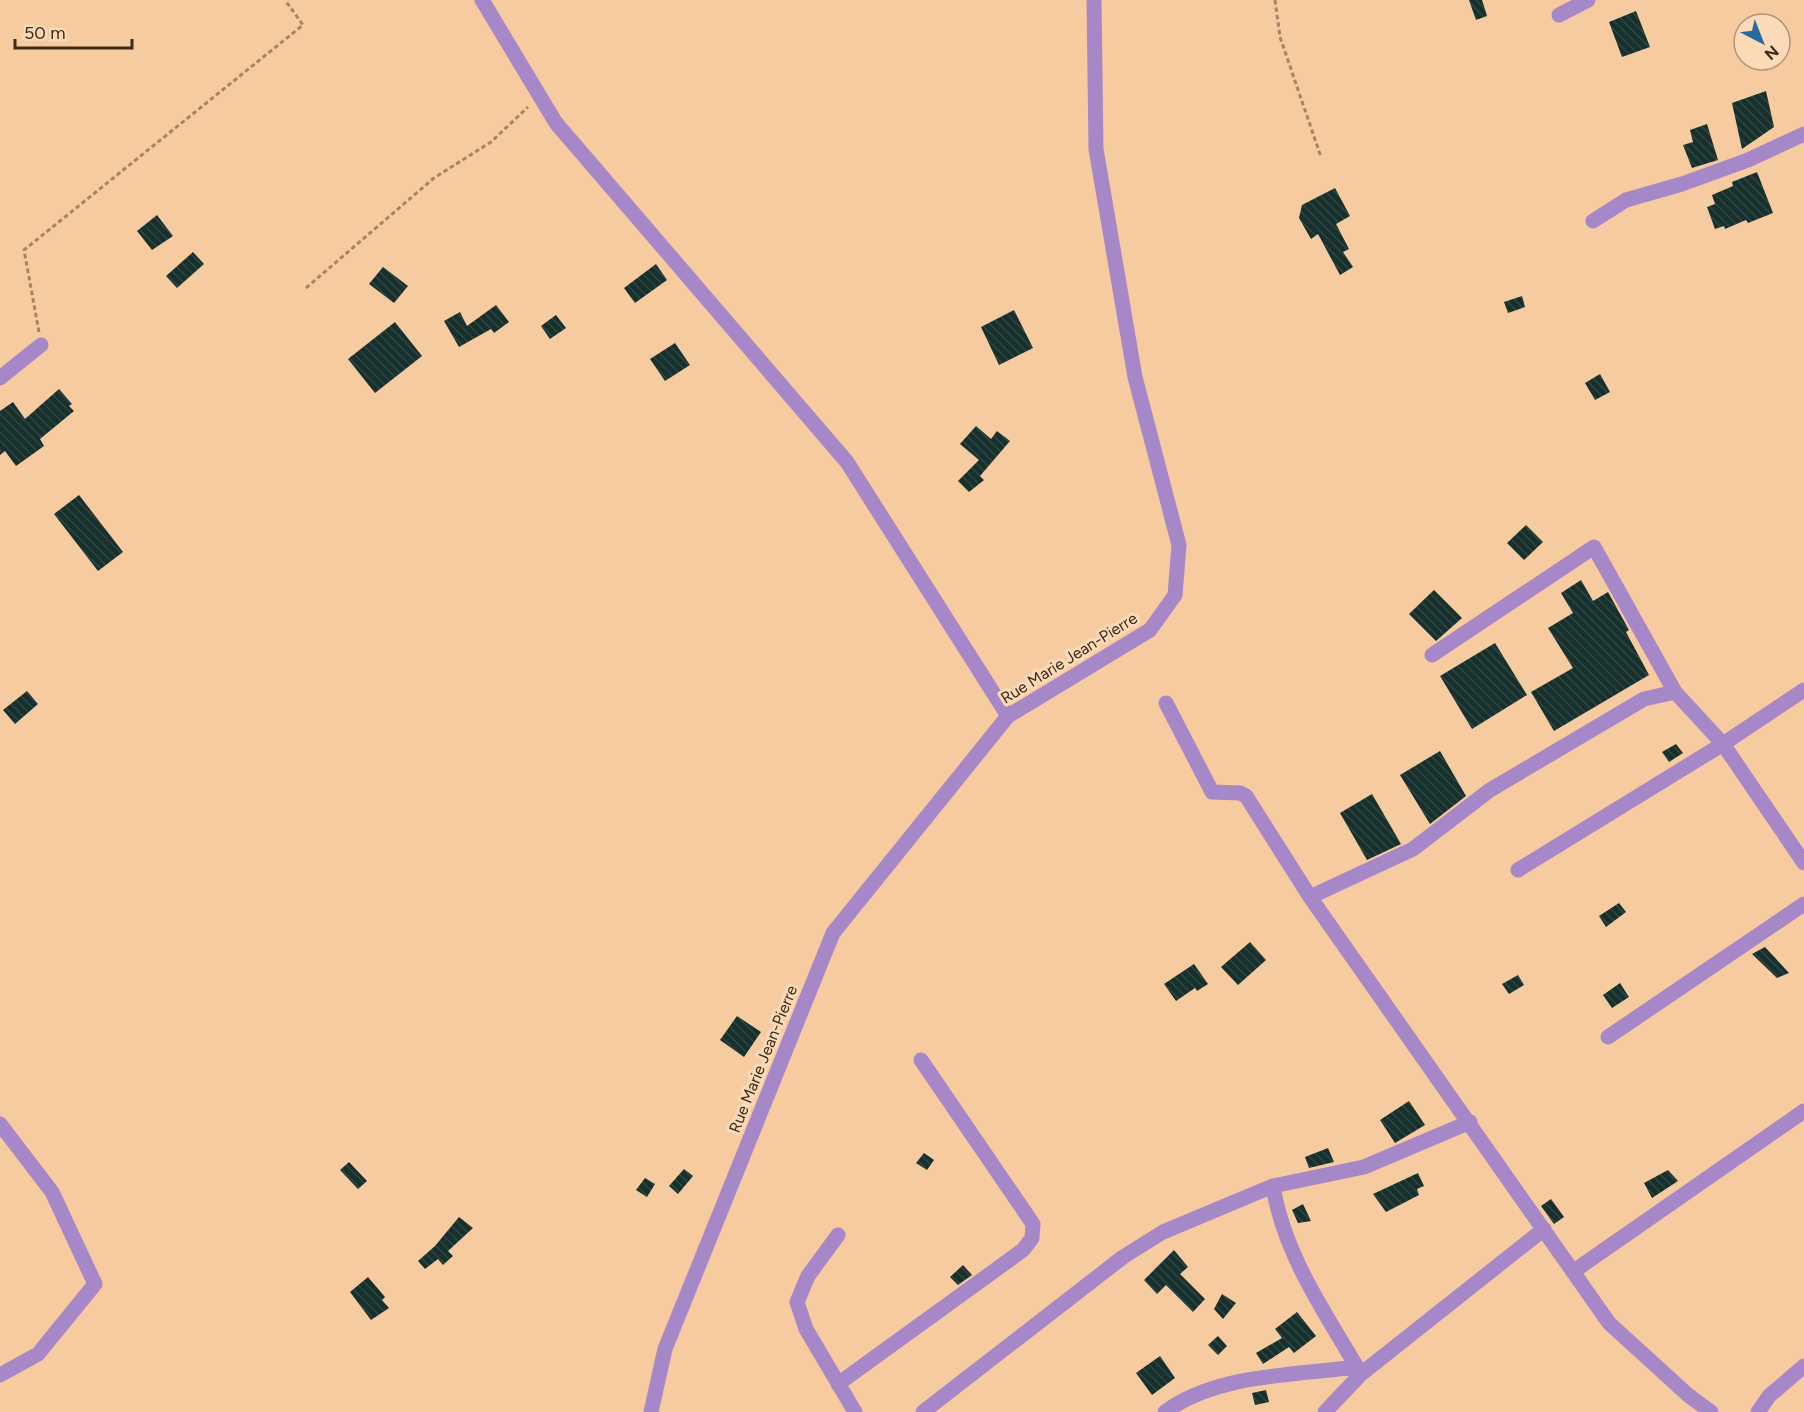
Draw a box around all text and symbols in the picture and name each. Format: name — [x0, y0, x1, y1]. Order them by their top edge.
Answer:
scale bar — [15, 12, 132, 50]
north arrow — [1732, 12, 1792, 72]
text: 50 m — [24, 22, 66, 44]
text: N — [1761, 42, 1783, 64]
street label: Rue Marie Jean-Pierre — [997, 608, 1141, 708]
street label: Rue Marie Jean-Pierre — [725, 982, 801, 1135]

